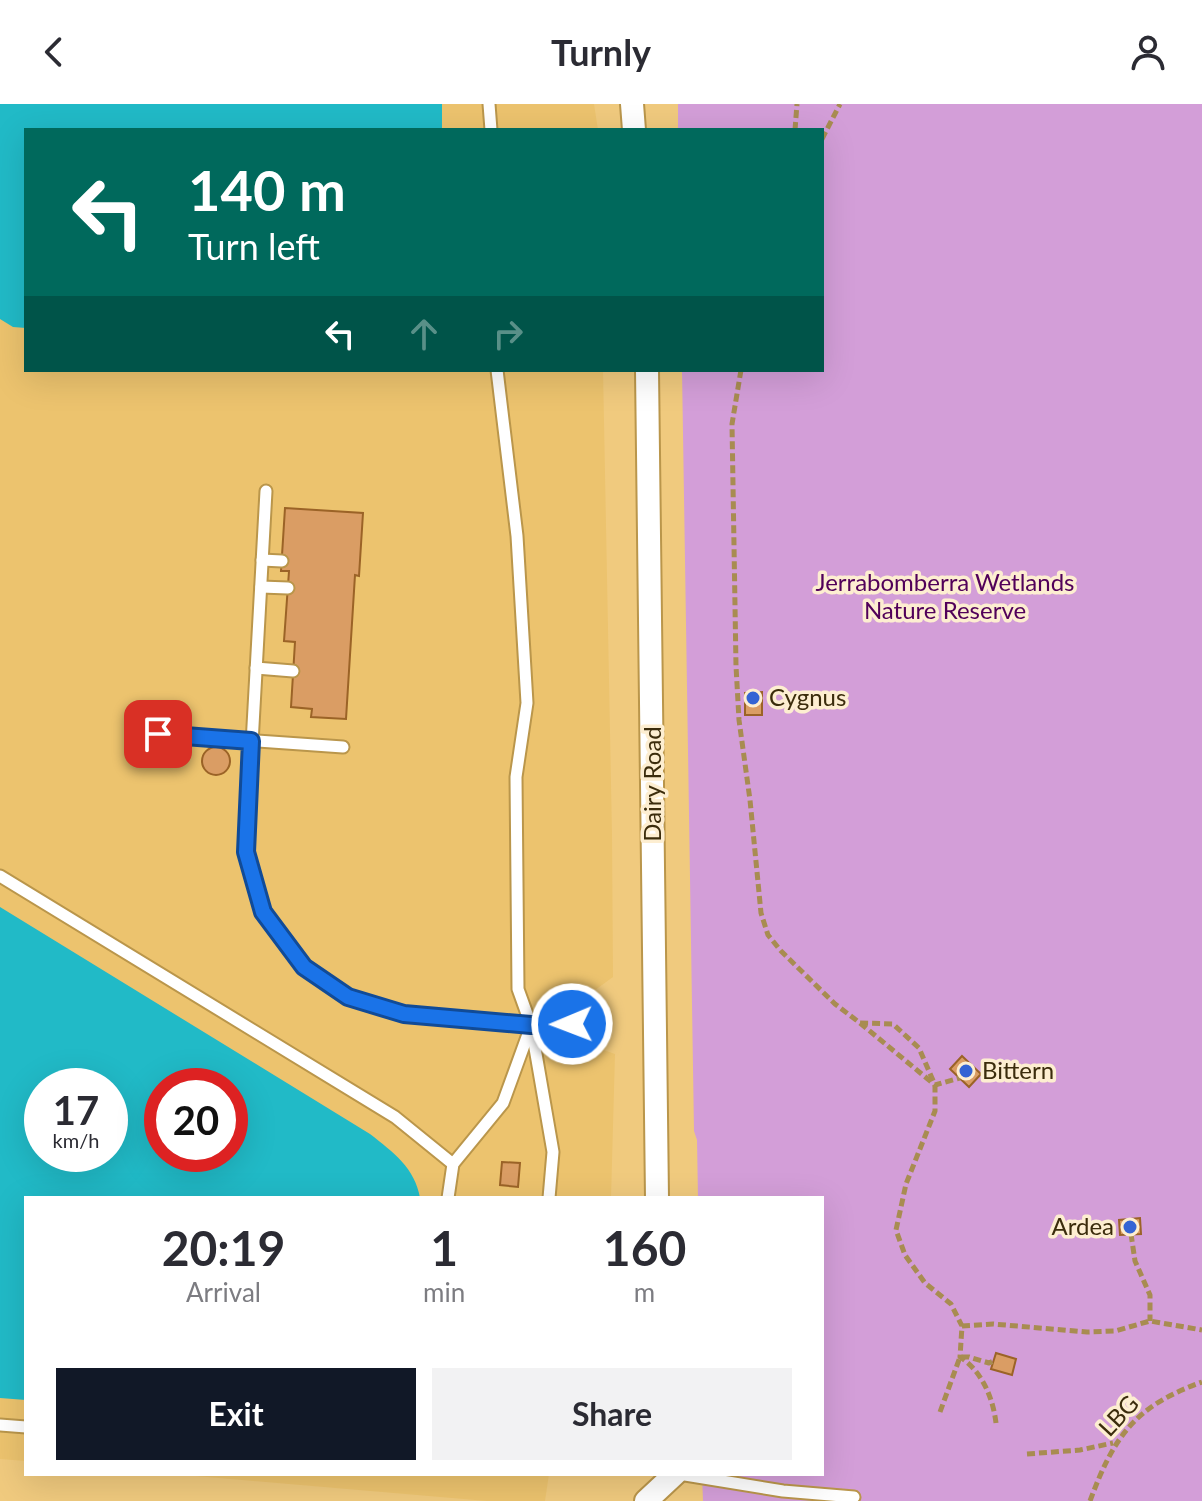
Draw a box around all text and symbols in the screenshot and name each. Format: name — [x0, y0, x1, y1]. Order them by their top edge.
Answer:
icon: back — [32, 30, 76, 74]
text: Turnly — [551, 30, 651, 74]
icon: person — [1126, 30, 1170, 74]
text: 140 m — [188, 156, 346, 223]
icon: left — [56, 160, 160, 264]
text: Turn left — [188, 224, 320, 268]
icon: left — [318, 312, 362, 356]
icon: ahead — [402, 312, 446, 356]
icon: right — [486, 312, 530, 356]
park label: Jerrabomberra Wetlands Nature Reserve — [815, 567, 1075, 624]
place label: Cygnus — [769, 682, 846, 711]
marker: Cygnus — [744, 689, 762, 707]
pin — [124, 700, 192, 768]
icon: arrive — [136, 712, 180, 756]
street label: Dairy Road — [637, 726, 666, 842]
position arrow — [530, 982, 614, 1066]
place label: Bittern — [982, 1055, 1054, 1084]
marker: Bittern — [957, 1062, 975, 1080]
speed limit sign: 20 — [144, 1068, 248, 1172]
text: 17 — [53, 1086, 99, 1134]
text: km/h — [53, 1128, 99, 1152]
place label: Ardea — [1051, 1211, 1114, 1240]
marker: Ardea — [1121, 1218, 1139, 1236]
text: 20:19 — [162, 1219, 285, 1276]
text: 1 — [430, 1219, 458, 1276]
text: 160 — [603, 1219, 686, 1276]
text: Arrival — [186, 1276, 261, 1308]
text: min — [423, 1276, 465, 1308]
text: m — [634, 1276, 655, 1308]
button: Exit — [56, 1368, 416, 1460]
button: Share — [432, 1368, 792, 1460]
street label: LBG — [1092, 1388, 1144, 1441]

